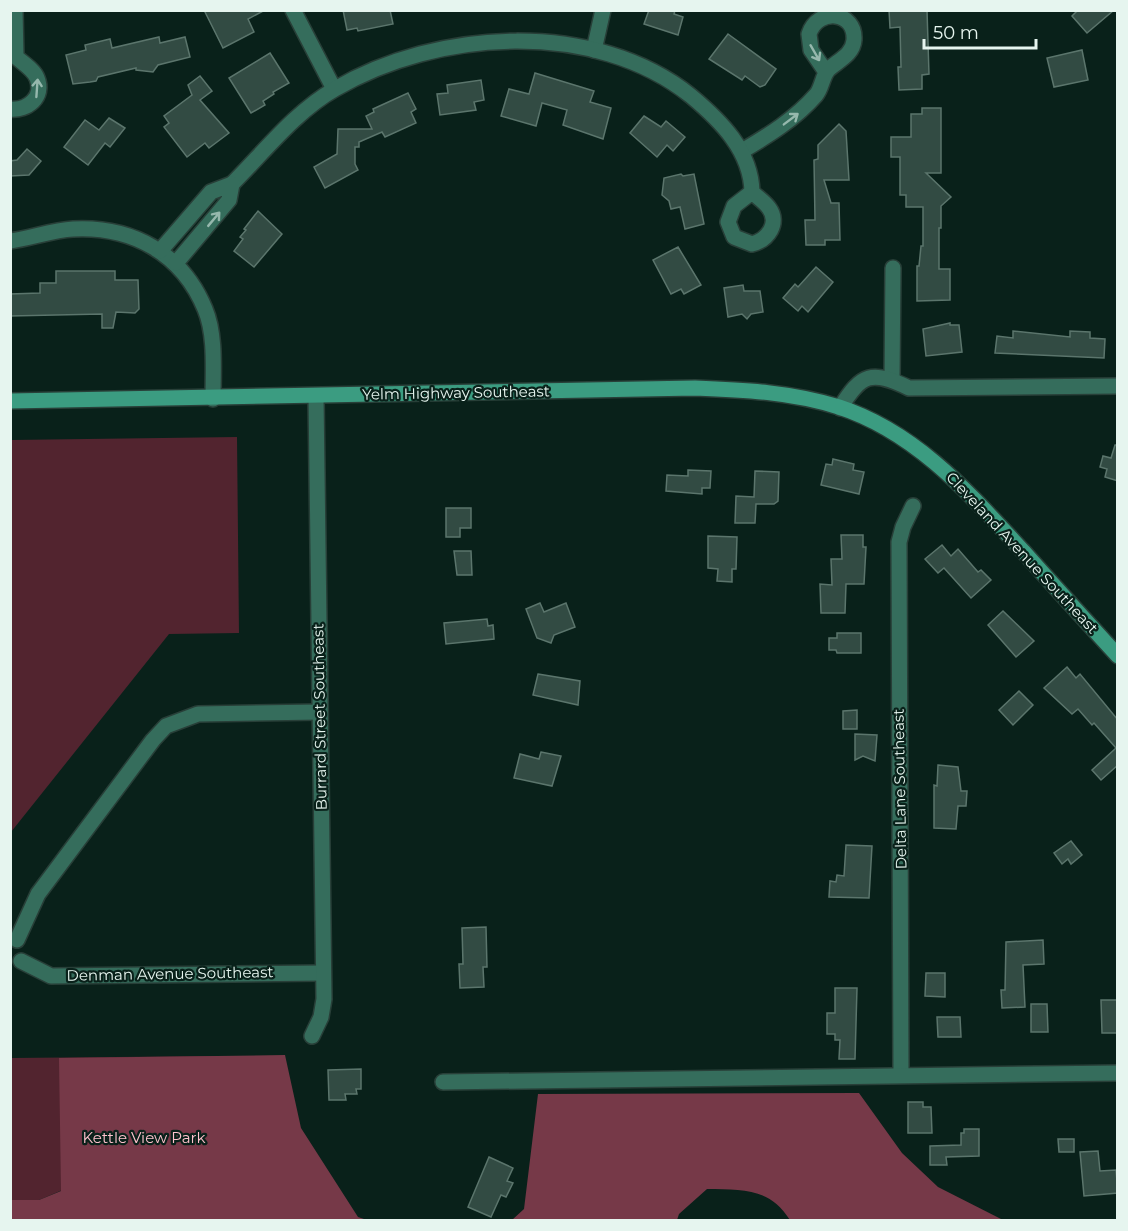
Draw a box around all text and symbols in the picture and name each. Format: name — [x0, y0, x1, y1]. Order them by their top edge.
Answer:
scale bar — [924, 12, 1036, 50]
text: 50 m — [933, 22, 979, 44]
one-way arrow — [809, 44, 821, 61]
one-way arrow — [31, 79, 42, 98]
one-way arrow — [783, 113, 799, 126]
one-way arrow — [207, 211, 220, 227]
street label: Yelm Highway Southeast — [362, 381, 550, 404]
street label: Cleveland Avenue Southeast — [942, 468, 1102, 637]
street label: Burrard Street Southeast — [308, 623, 331, 811]
street label: Delta Lane Southeast — [889, 708, 910, 870]
street label: Denman Avenue Southeast — [66, 962, 274, 985]
park label: Kettle View Park — [83, 1128, 205, 1147]

